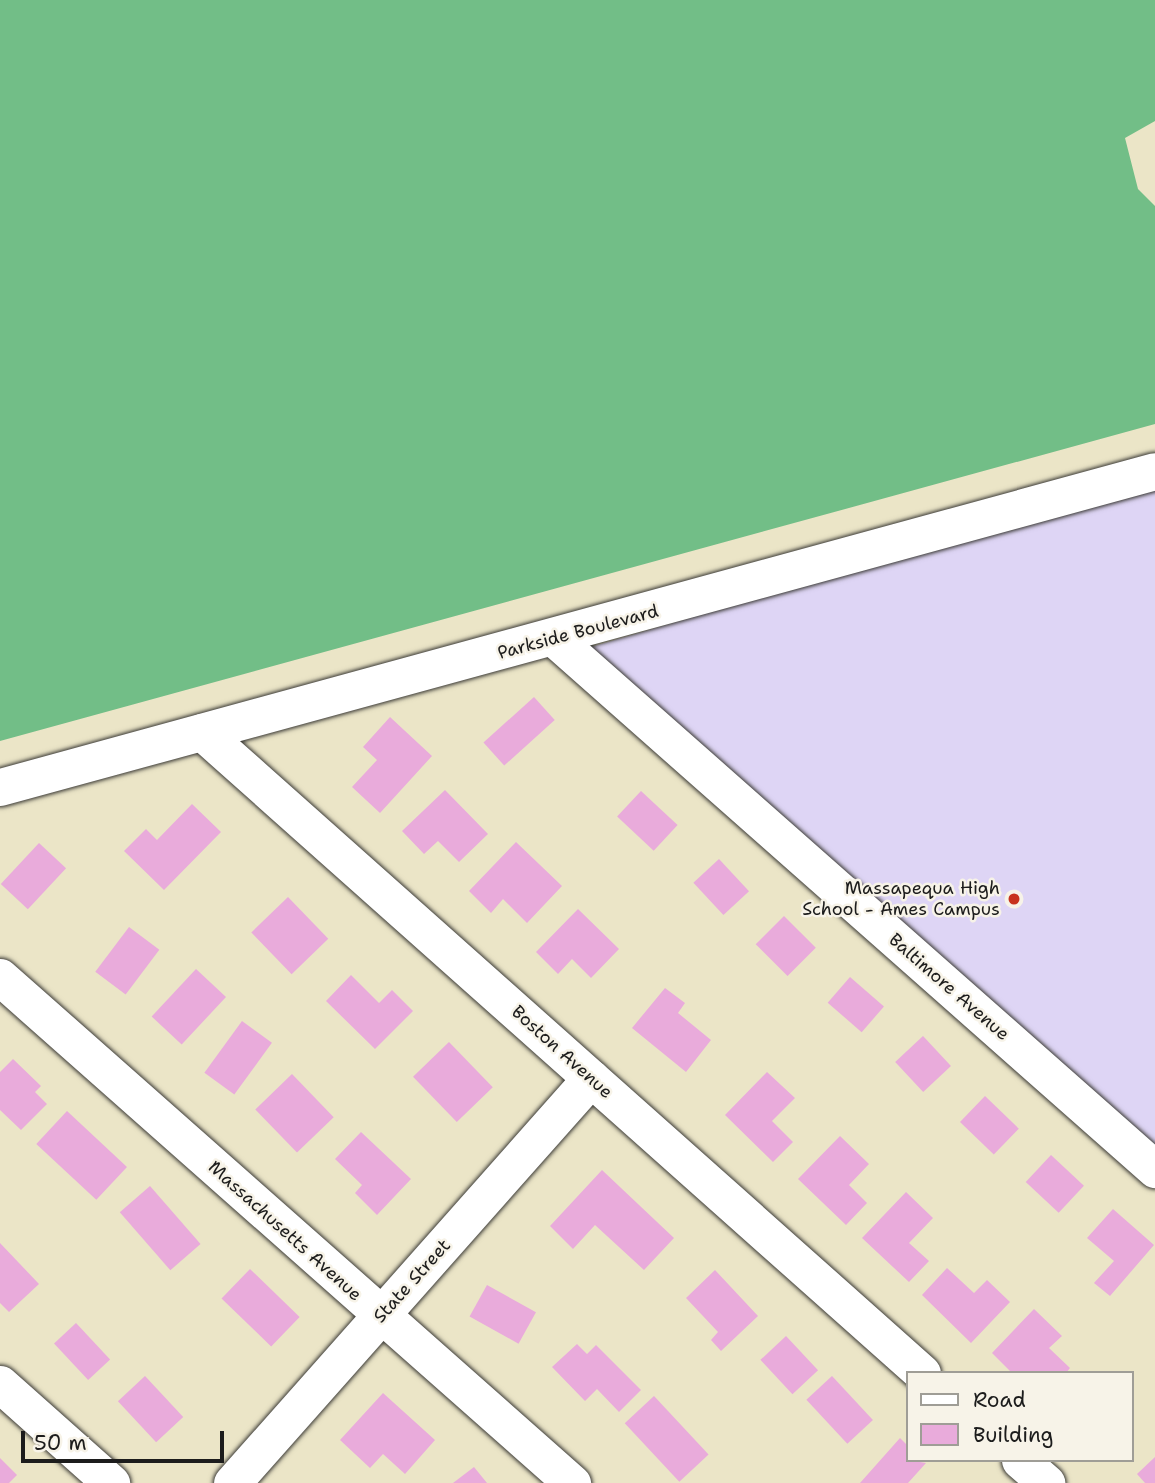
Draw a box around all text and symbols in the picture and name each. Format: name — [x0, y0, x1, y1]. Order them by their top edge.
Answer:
street label: Parkside Boulevard — [495, 600, 661, 664]
place label: Massapequa High School - Ames Campus — [802, 878, 1000, 920]
marker: Massapequa High School - Ames Campus — [1006, 891, 1022, 907]
street label: Baltimore Avenue — [884, 929, 1014, 1045]
street label: Boston Avenue — [507, 1001, 617, 1103]
street label: Massachusetts Avenue — [204, 1156, 366, 1306]
street label: State Street — [369, 1235, 455, 1327]
legend — [906, 1371, 1134, 1462]
text: Road — [973, 1386, 1026, 1414]
scale bar — [24, 1416, 228, 1460]
text: Building — [973, 1421, 1053, 1449]
text: 50 m — [34, 1429, 87, 1457]

